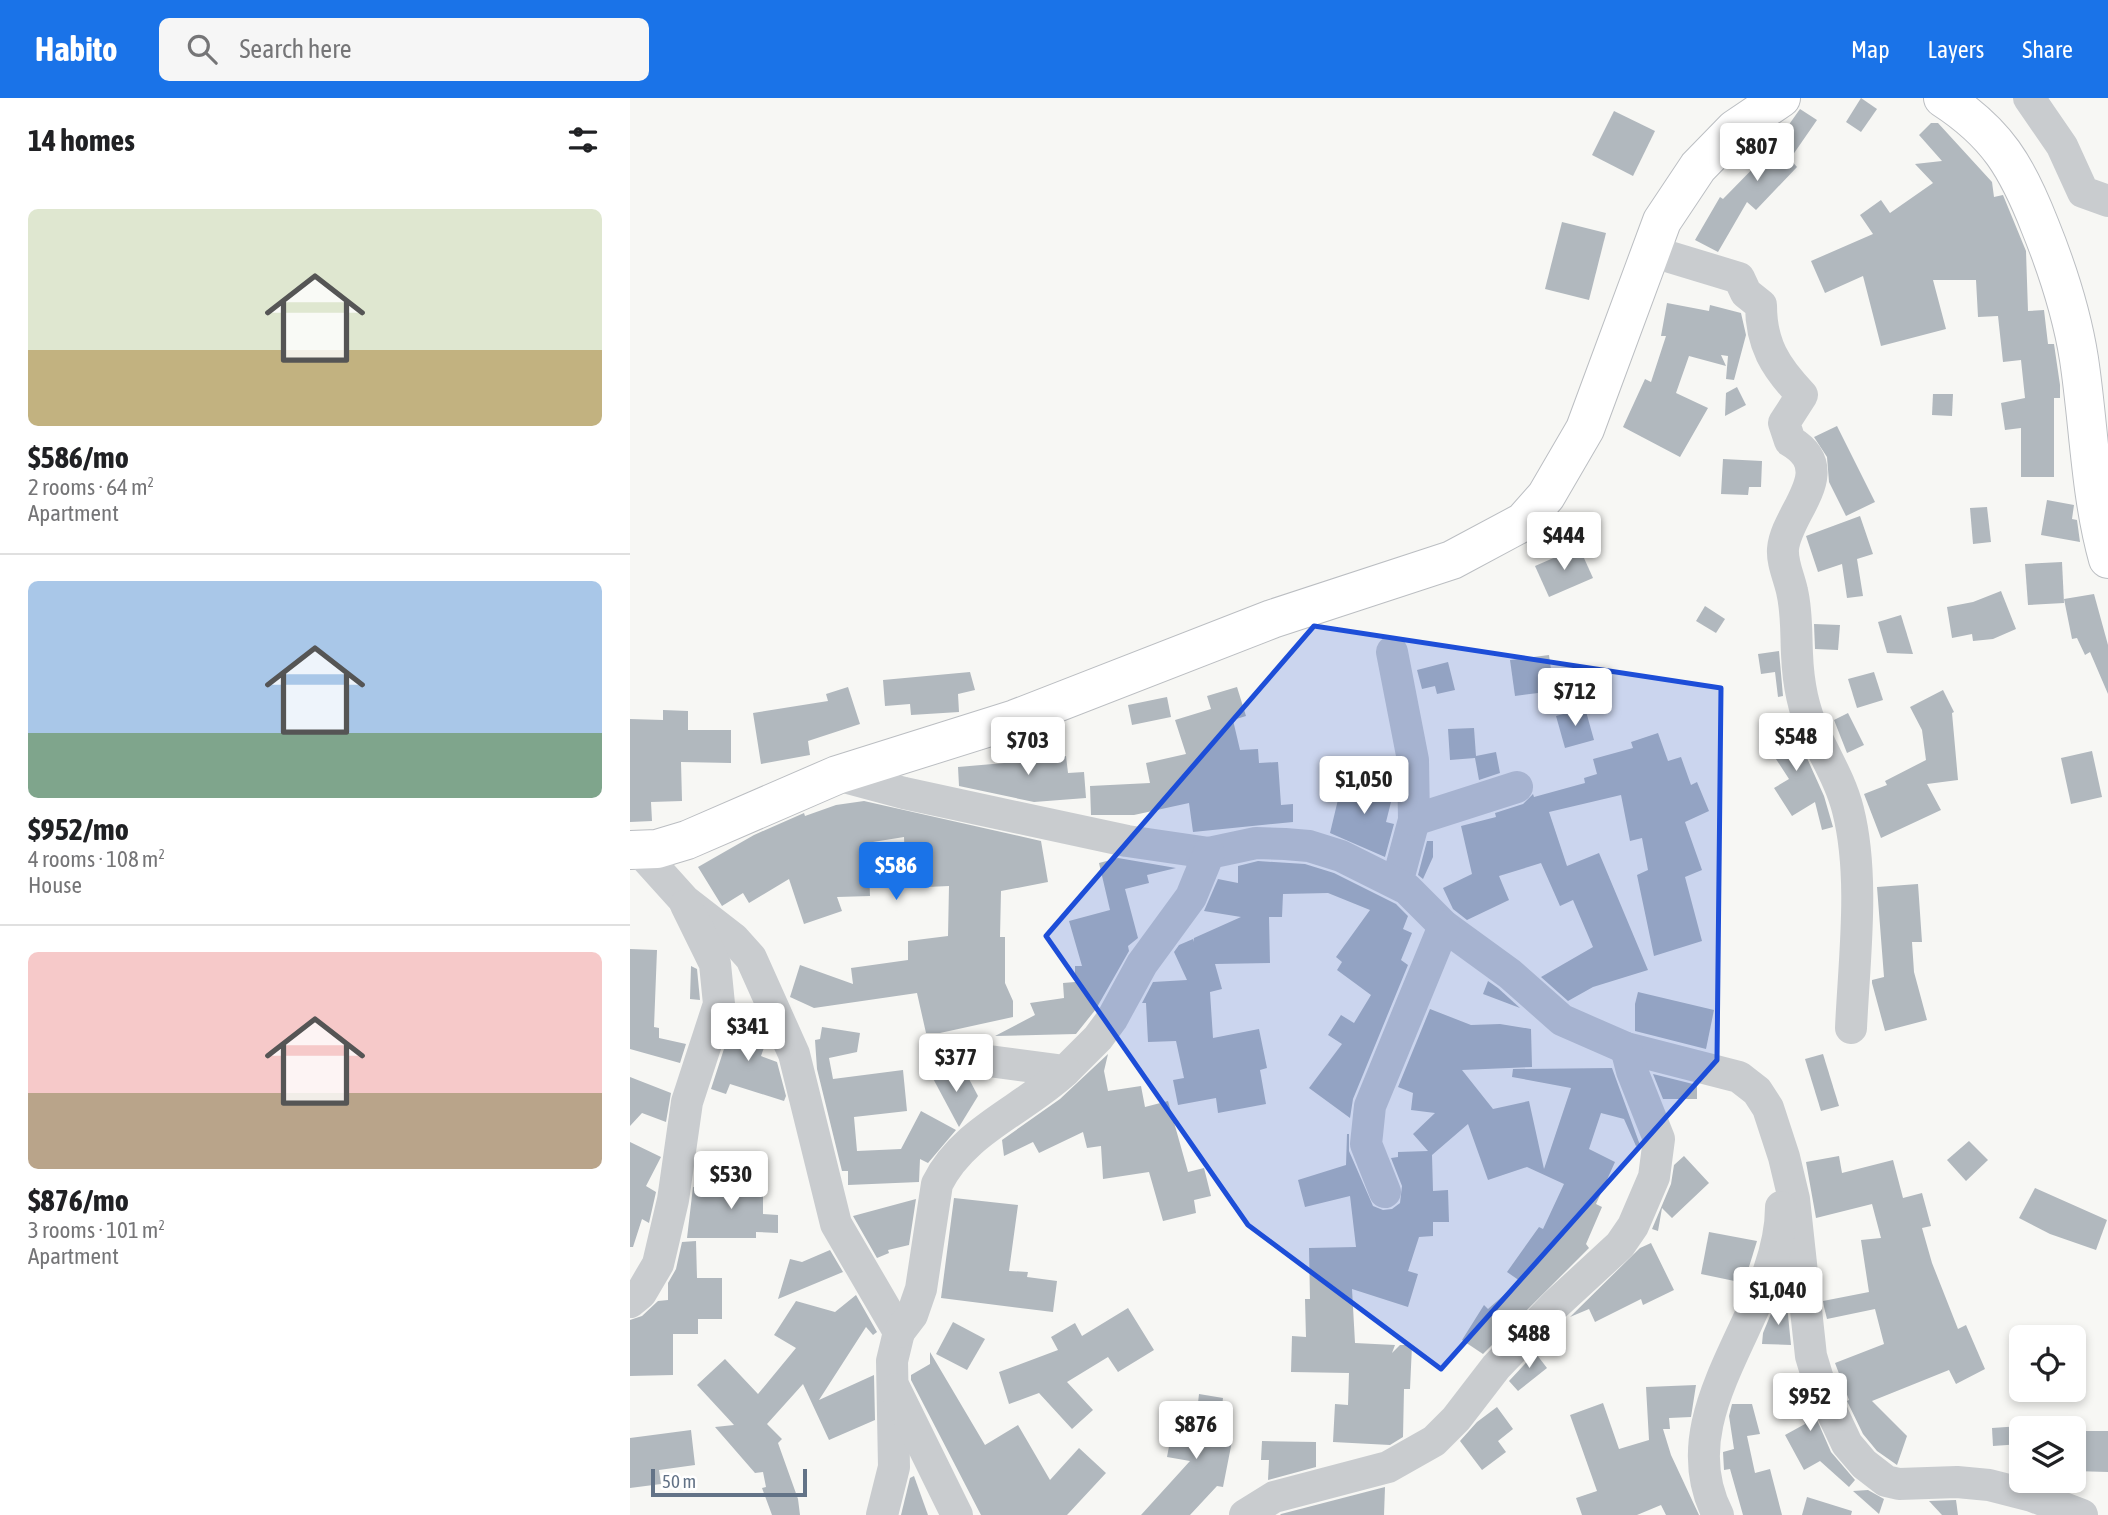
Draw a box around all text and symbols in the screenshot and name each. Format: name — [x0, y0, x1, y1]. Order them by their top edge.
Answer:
search box — [159, 18, 649, 81]
text: Habito — [35, 30, 117, 68]
icon: search — [183, 30, 221, 68]
text: Search here — [239, 34, 352, 64]
text: Map — [1851, 36, 1890, 63]
text: Layers — [1928, 36, 1984, 63]
text: Share — [2022, 36, 2073, 63]
icon: filters — [564, 121, 602, 159]
text: 14 homes — [28, 123, 135, 157]
pin: $807 — [1716, 123, 1798, 183]
text: $807 — [1736, 133, 1778, 159]
icon: home — [252, 255, 378, 381]
text: $586/mo — [28, 440, 129, 474]
text: 2 rooms · 64 m² — [28, 474, 154, 500]
text: Apartment — [28, 500, 119, 526]
pin: $444 — [1523, 512, 1605, 572]
text: $444 — [1543, 522, 1585, 548]
icon: home — [252, 627, 378, 753]
pin: $712 — [1534, 668, 1616, 728]
text: $712 — [1554, 678, 1596, 704]
pin: $548 — [1755, 714, 1837, 773]
pin: $703 — [987, 718, 1069, 777]
text: $548 — [1775, 723, 1817, 749]
text: $703 — [1007, 727, 1049, 753]
pin: $1,050 — [1307, 756, 1421, 816]
text: $1,050 — [1336, 766, 1393, 792]
text: $952/mo — [28, 812, 129, 846]
pin: $586 — [855, 842, 937, 902]
text: 4 rooms · 108 m² — [28, 846, 165, 872]
text: $586 — [875, 852, 917, 878]
text: House — [28, 872, 82, 898]
icon: home — [252, 998, 378, 1124]
pin: $341 — [707, 1004, 789, 1063]
text: $341 — [727, 1013, 769, 1039]
pin: $377 — [915, 1034, 997, 1094]
text: $377 — [935, 1044, 977, 1070]
pin: $530 — [690, 1152, 772, 1211]
text: $530 — [710, 1161, 752, 1187]
text: $876/mo — [28, 1183, 129, 1217]
text: 3 rooms · 101 m² — [28, 1217, 165, 1243]
text: Apartment — [28, 1243, 119, 1269]
pin: $1,040 — [1721, 1268, 1835, 1327]
text: $1,040 — [1750, 1277, 1807, 1303]
pin: $488 — [1488, 1310, 1570, 1370]
text: $488 — [1508, 1320, 1550, 1346]
map controls — [2009, 1325, 2086, 1493]
button: locate — [2009, 1325, 2086, 1402]
pin: $952 — [1769, 1374, 1851, 1433]
text: $952 — [1789, 1383, 1831, 1409]
pin: $876 — [1155, 1402, 1237, 1461]
text: $876 — [1175, 1411, 1217, 1437]
button: layers — [2009, 1416, 2086, 1493]
scale bar — [651, 1466, 807, 1498]
text: 50 m — [662, 1470, 696, 1492]

